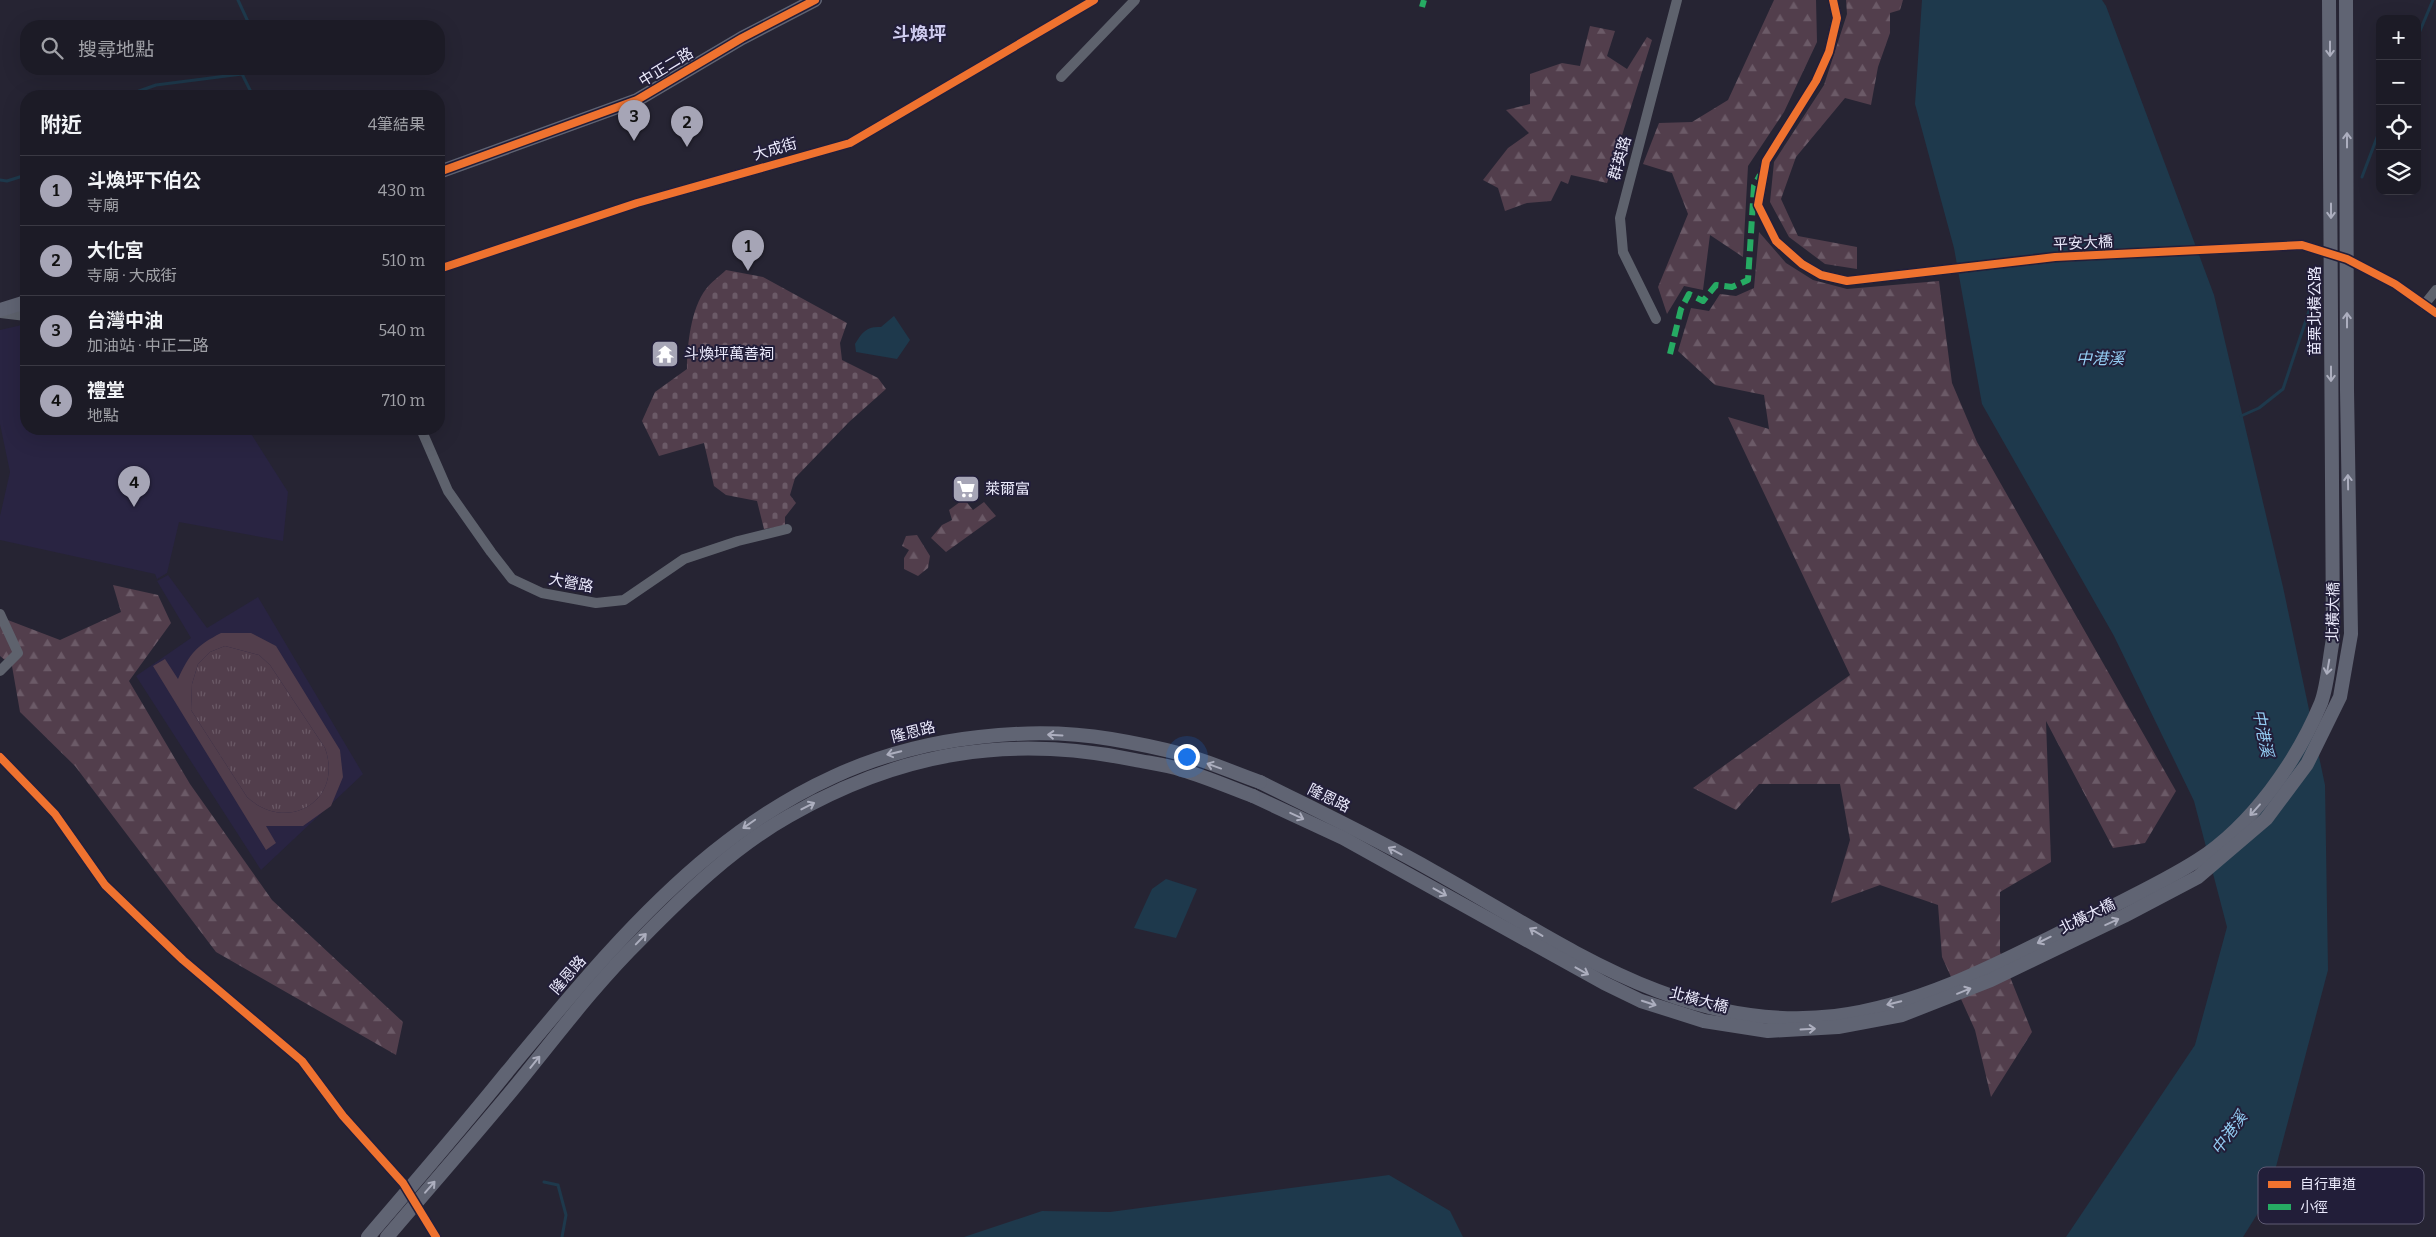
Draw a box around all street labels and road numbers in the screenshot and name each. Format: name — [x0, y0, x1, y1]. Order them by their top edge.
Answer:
street label: 中正二路 — [636, 44, 696, 90]
street label: 大成街 — [751, 134, 799, 164]
street label: 群英路 — [1605, 134, 1635, 182]
street label: 平安大橋 — [2053, 232, 2113, 254]
street label: 苗栗北橫公路 — [2306, 266, 2324, 356]
street label: 大營路 — [547, 570, 595, 596]
street label: 北橫大橋 — [2323, 582, 2343, 642]
street label: 隆恩路 — [889, 718, 937, 746]
street label: 隆恩路 — [1305, 780, 1353, 816]
street label: 北橫大橋 — [2056, 895, 2118, 937]
street label: 隆恩路 — [546, 952, 590, 998]
street label: 北橫大橋 — [1668, 984, 1730, 1016]

